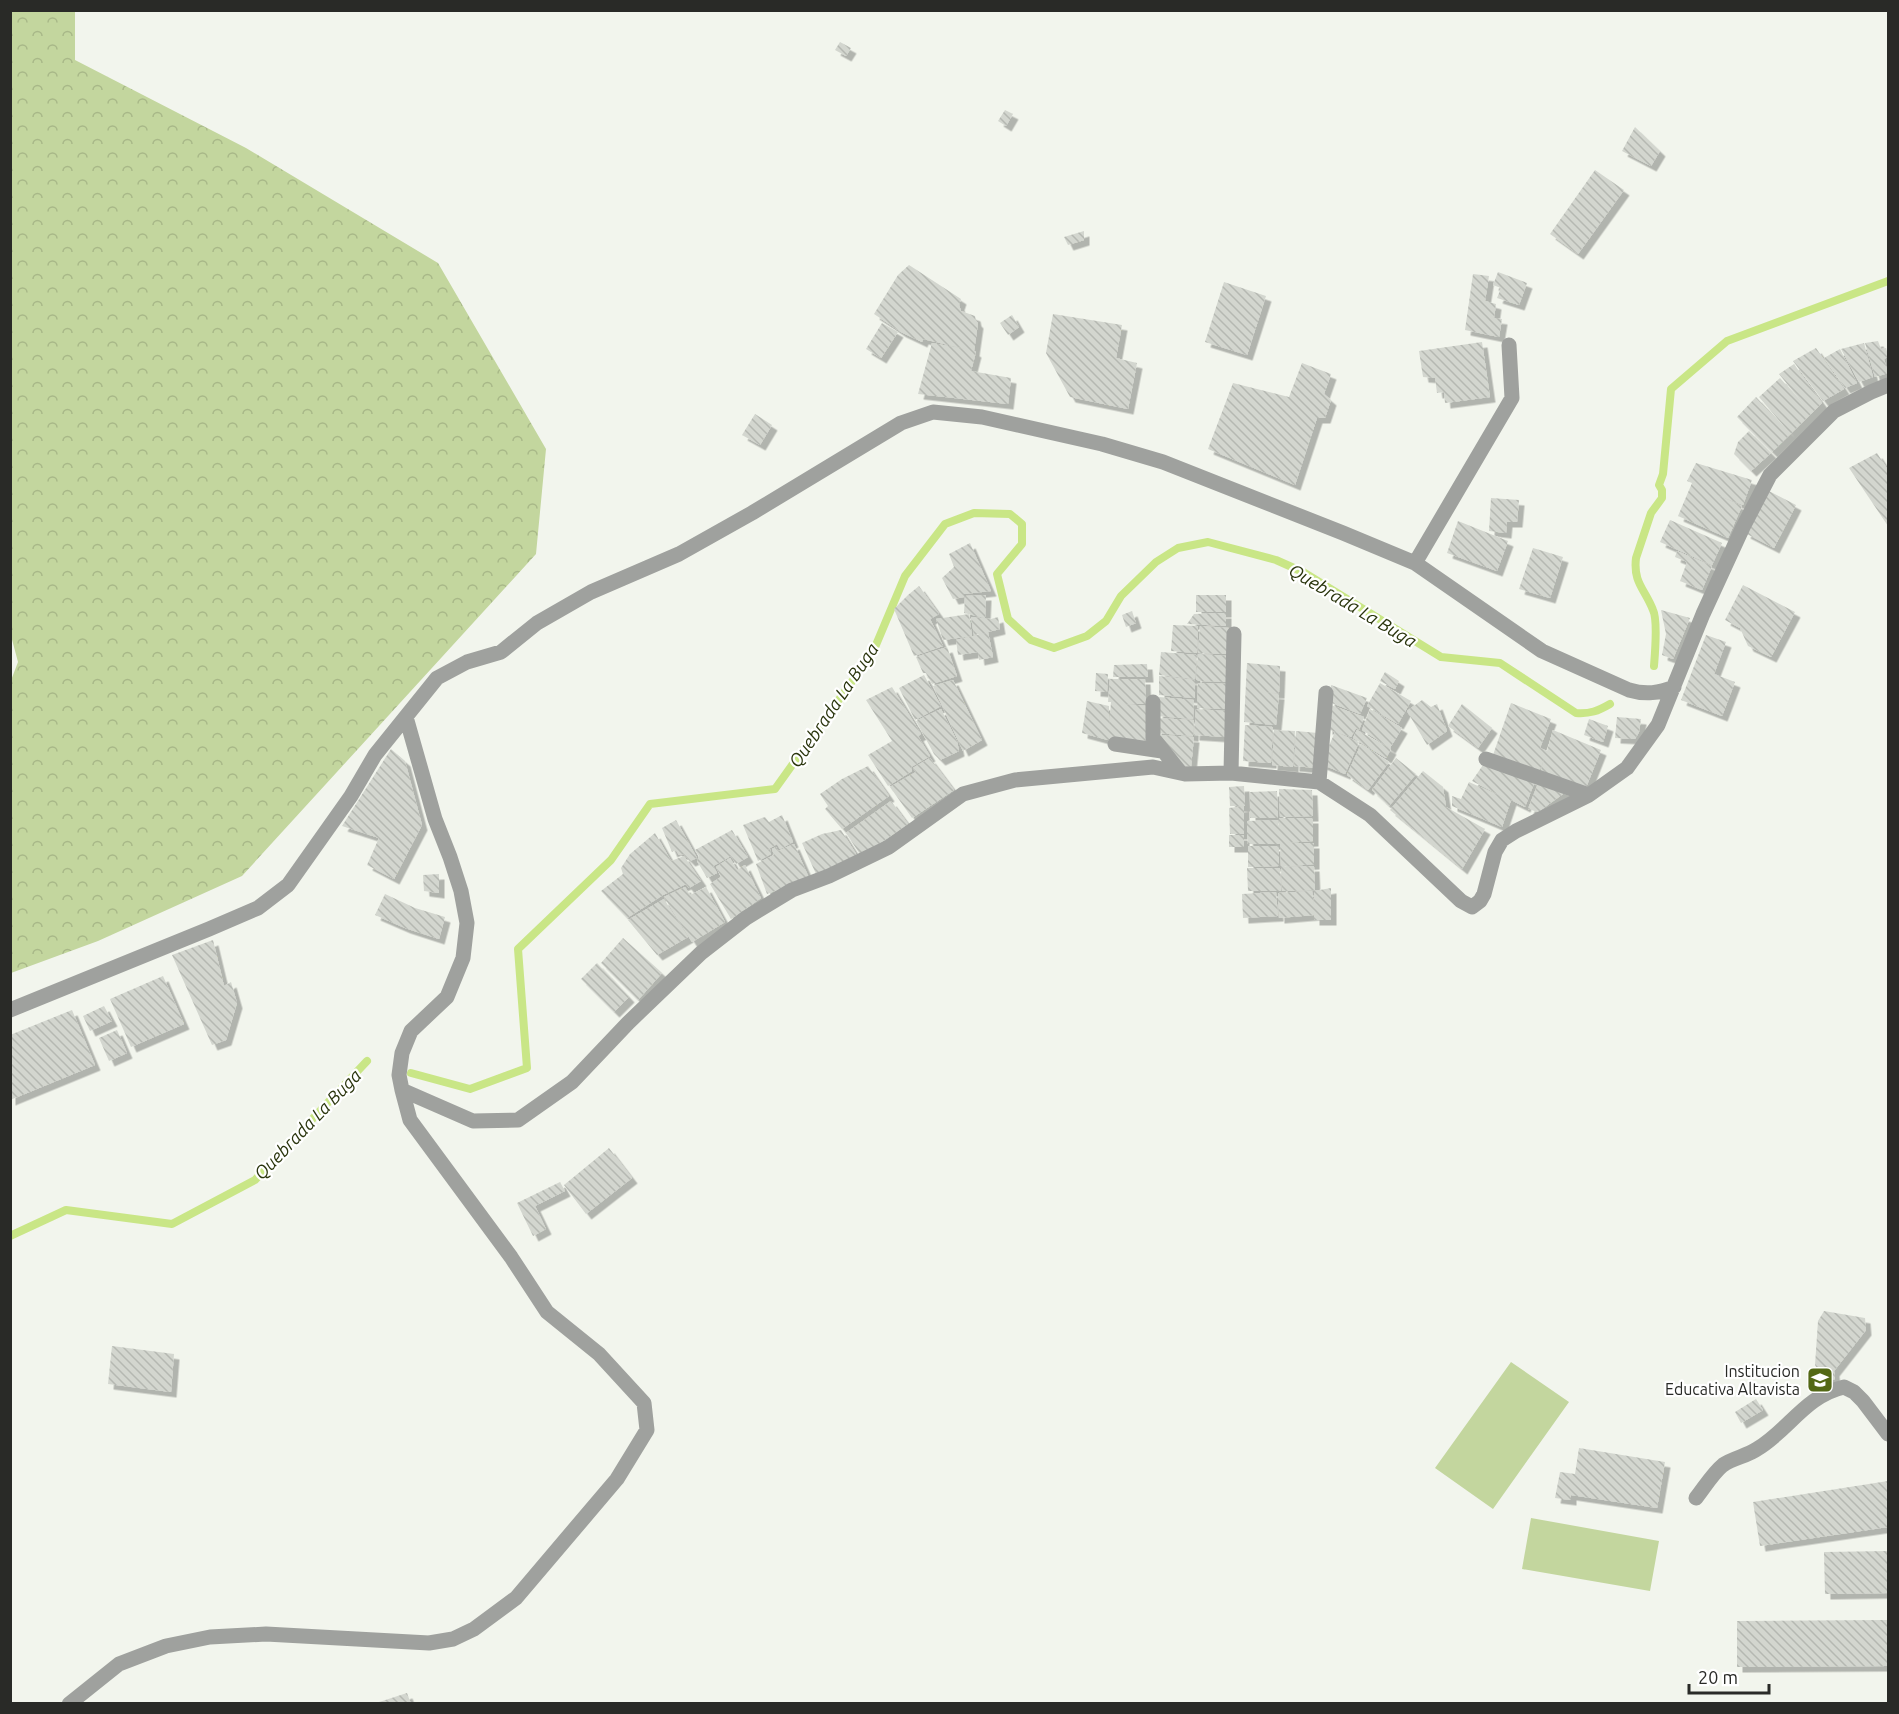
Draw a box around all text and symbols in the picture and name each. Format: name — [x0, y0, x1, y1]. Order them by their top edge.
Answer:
water label: Quebrada La Buga — [1285, 559, 1421, 652]
water label: Quebrada La Buga — [784, 639, 883, 771]
water label: Quebrada La Buga — [249, 1065, 365, 1184]
place label: Institucion Educativa Altavista — [1665, 1362, 1800, 1398]
school or university icon: Institucion Educativa Altavista — [1805, 1365, 1835, 1395]
scale bar — [1689, 1657, 1768, 1695]
text: 20 m — [1698, 1667, 1738, 1687]

